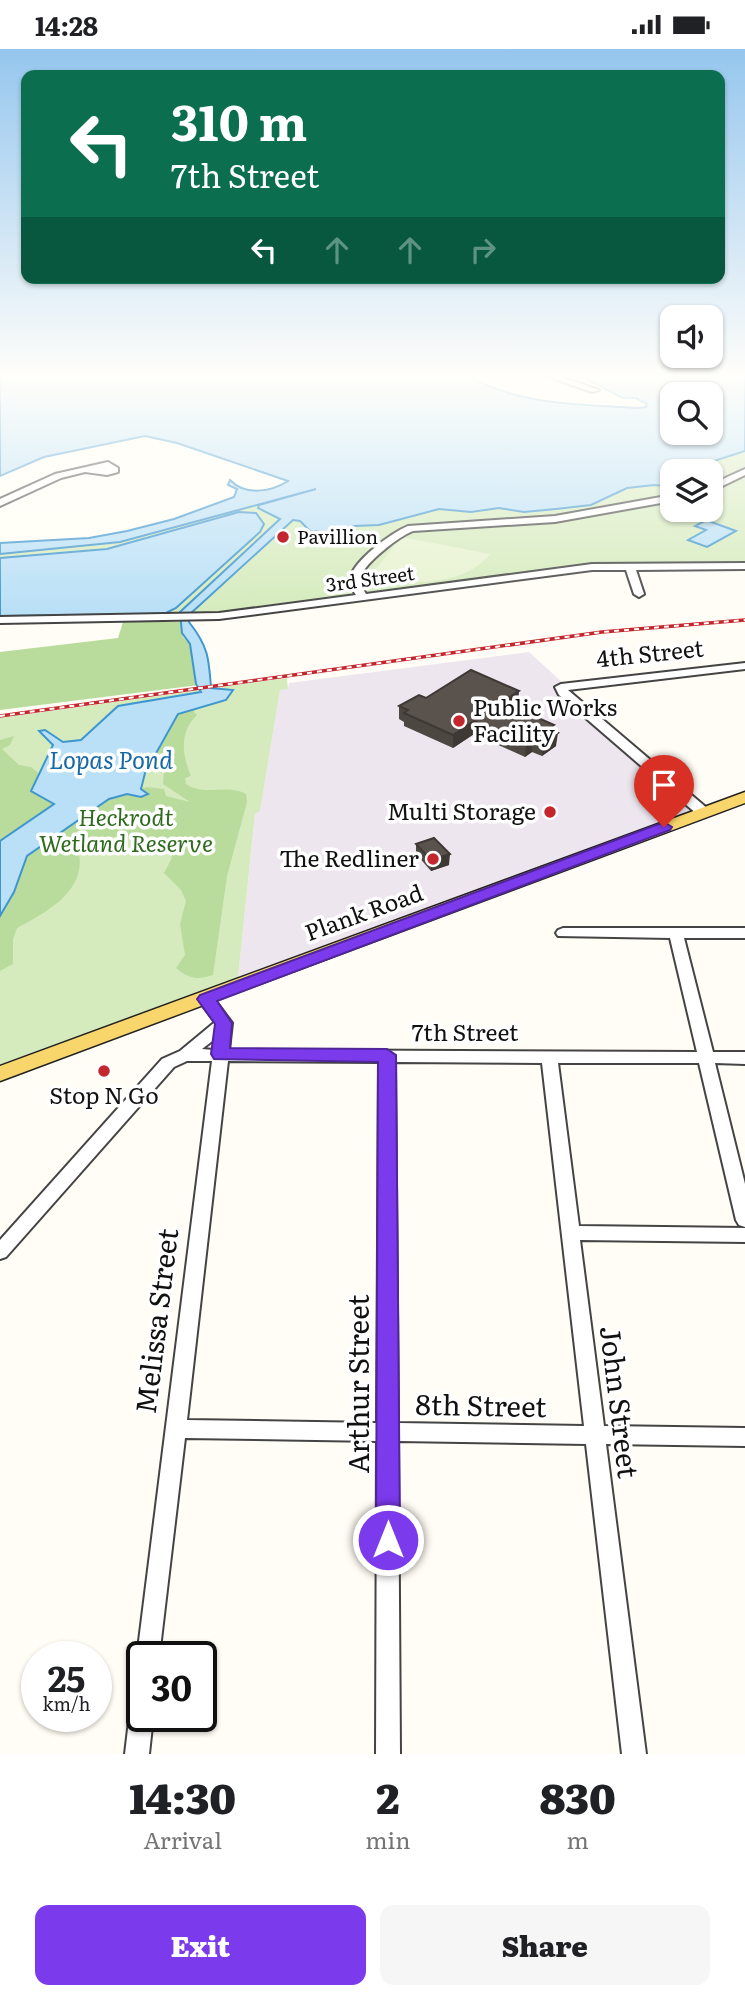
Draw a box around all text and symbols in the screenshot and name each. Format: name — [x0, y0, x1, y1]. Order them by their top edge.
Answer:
text: 14:28 — [35, 5, 98, 44]
text: 310 m — [171, 83, 307, 156]
icon: left — [56, 98, 147, 189]
text: 7th Street — [171, 150, 319, 198]
icon: left — [245, 231, 283, 269]
icon: ahead — [318, 231, 356, 269]
icon: ahead — [391, 231, 429, 269]
icon: right — [464, 231, 502, 269]
map controls — [660, 305, 723, 522]
button: sound — [660, 305, 723, 368]
button: search — [660, 382, 723, 445]
button: layers — [660, 459, 723, 522]
place label: Pavillion — [297, 522, 378, 550]
marker: Pavillion — [275, 529, 291, 545]
street label: 3rd Street — [324, 558, 416, 598]
street label: 4th Street — [595, 629, 706, 675]
place label: Public Works Facility — [473, 689, 617, 749]
marker: Public Works Facility — [451, 713, 467, 729]
water label: Lopas Pond — [49, 741, 173, 776]
pin — [634, 755, 694, 827]
icon: arrive — [645, 766, 683, 804]
place label: Multi Storage — [387, 793, 536, 827]
park label: Heckrodt Wetland Reserve — [39, 799, 213, 859]
marker: Multi Storage — [542, 804, 558, 820]
place label: The Redliner — [279, 840, 419, 874]
marker: The Redliner — [425, 851, 441, 867]
street label: Plank Road — [300, 874, 427, 948]
street label: 7th Street — [412, 1014, 519, 1048]
marker: Stop N Go — [96, 1063, 112, 1079]
place label: Stop N Go — [49, 1077, 159, 1111]
street label: Melissa Street — [123, 1225, 187, 1416]
street label: Arthur Street — [336, 1294, 378, 1474]
street label: John Street — [591, 1323, 651, 1481]
street label: 8th Street — [415, 1382, 548, 1426]
position arrow — [351, 1503, 425, 1577]
speed limit sign: 30 — [126, 1641, 217, 1732]
text: 25 — [48, 1651, 85, 1703]
text: km/h — [43, 1690, 90, 1717]
text: 14:30 — [129, 1765, 236, 1827]
text: 2 — [376, 1765, 400, 1827]
text: 830 — [540, 1765, 616, 1827]
text: Arrival — [143, 1822, 222, 1856]
text: min — [365, 1822, 411, 1856]
text: m — [567, 1822, 589, 1856]
button: Exit — [35, 1905, 366, 1985]
button: Share — [380, 1905, 710, 1985]

